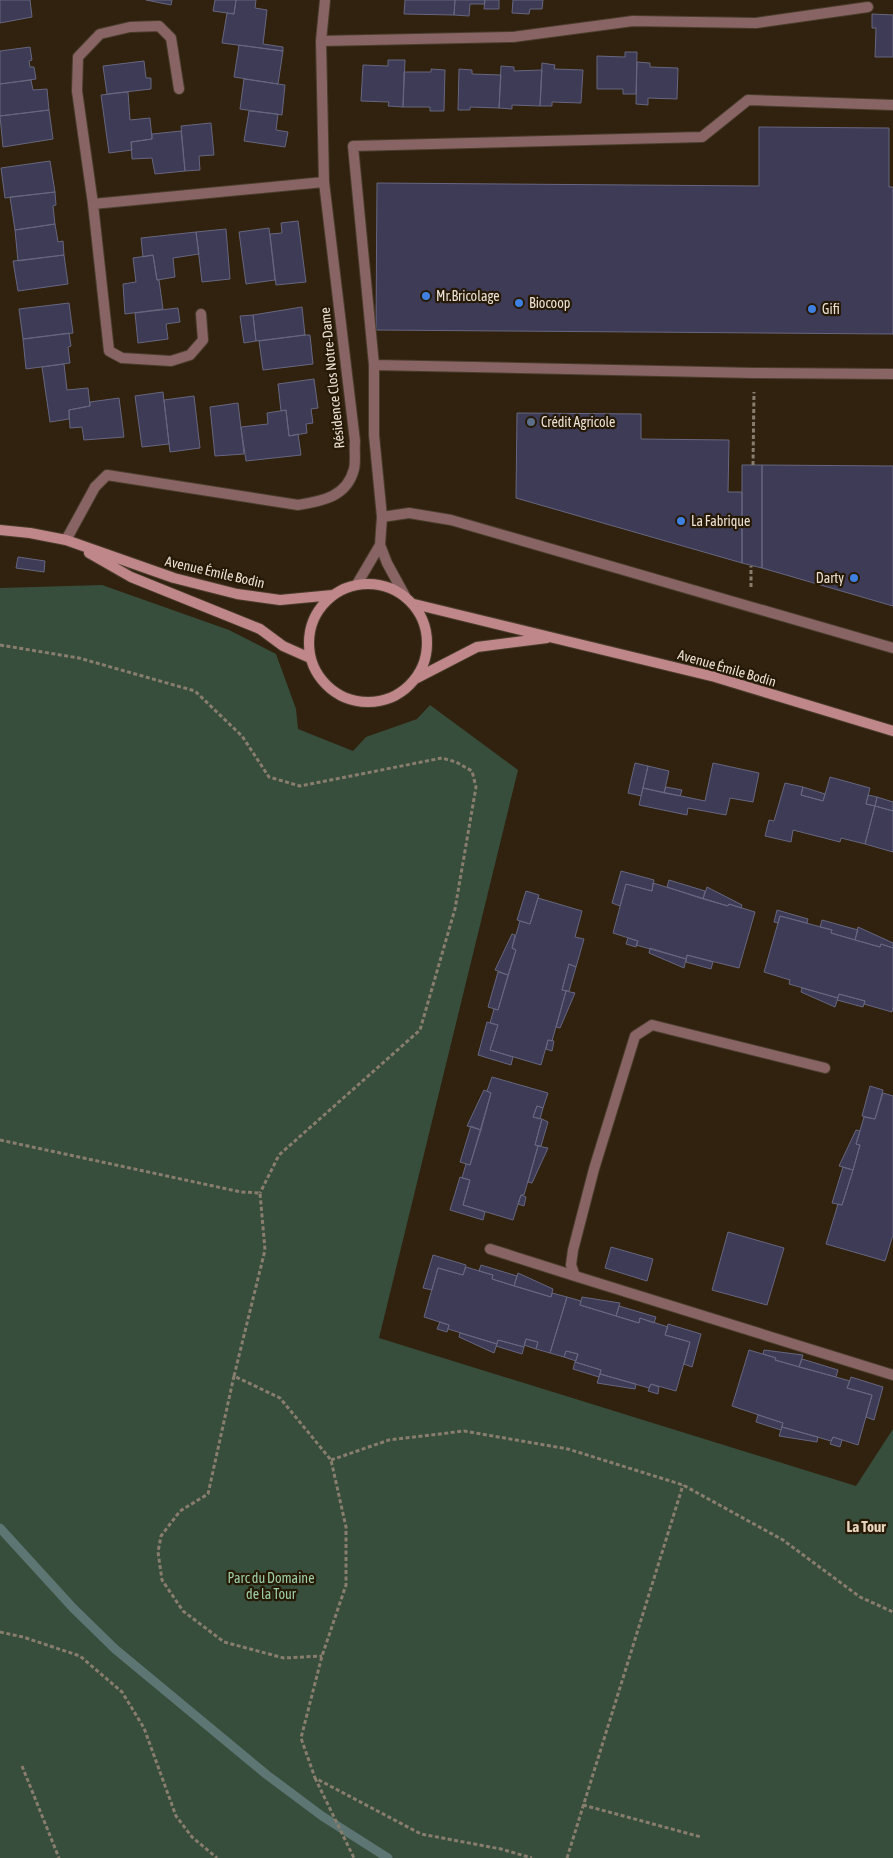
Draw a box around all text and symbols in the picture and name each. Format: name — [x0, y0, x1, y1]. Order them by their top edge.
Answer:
place label: Mr.Bricolage — [436, 288, 500, 304]
marker: Mr.Bricolage — [420, 290, 432, 302]
place label: Biocoop — [529, 295, 571, 311]
marker: Biocoop — [513, 297, 525, 309]
place label: Gifi — [822, 301, 840, 317]
marker: Gifi — [806, 303, 818, 315]
street label: Résidence Clos Notre-Dame — [317, 307, 347, 449]
place label: Crédit Agricole — [541, 414, 615, 430]
marker: Crédit Agricole — [525, 416, 537, 428]
place label: La Fabrique — [691, 513, 750, 529]
marker: La Fabrique — [675, 515, 687, 527]
street label: Avenue Émile Bodin — [164, 553, 266, 591]
place label: Darty — [816, 570, 844, 586]
marker: Darty — [848, 572, 860, 584]
street label: Avenue Émile Bodin — [676, 646, 778, 690]
district label: La Tour — [846, 1518, 886, 1535]
park label: Parc du Domaine de la Tour — [227, 1570, 315, 1602]

